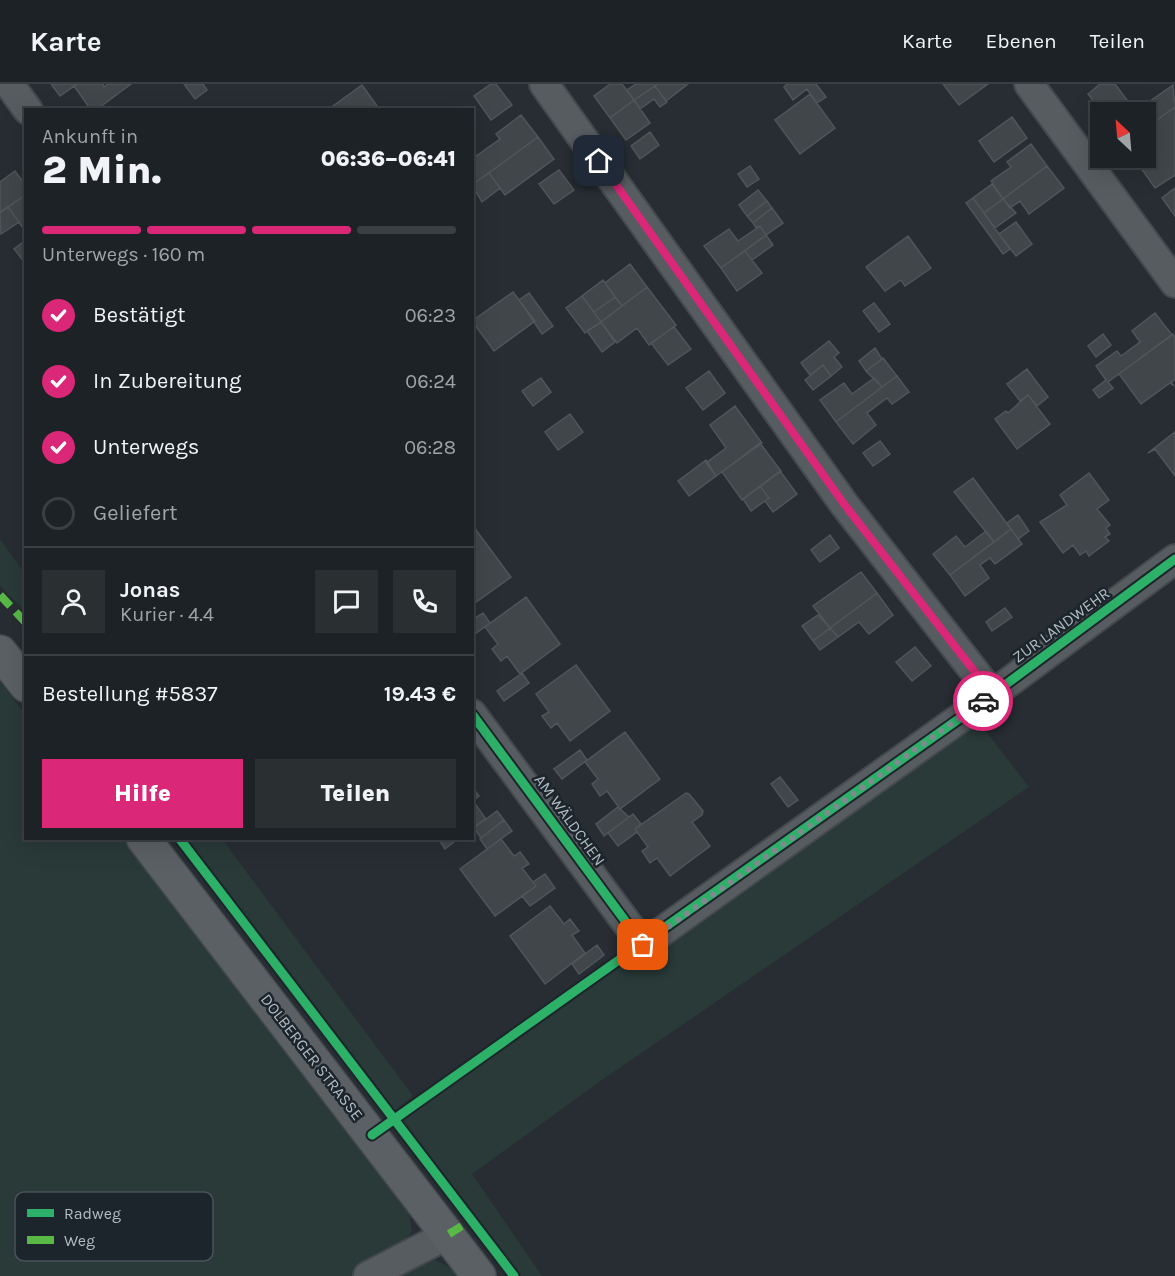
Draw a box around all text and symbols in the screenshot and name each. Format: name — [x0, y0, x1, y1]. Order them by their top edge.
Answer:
text: Karte — [30, 25, 102, 58]
text: Karte — [902, 29, 953, 53]
text: Ebenen — [986, 29, 1057, 53]
text: Teilen — [1090, 29, 1145, 53]
north arrow — [1090, 102, 1156, 168]
map controls — [1090, 102, 1156, 168]
text: Ankunft in — [42, 125, 138, 148]
pin — [573, 135, 624, 186]
icon: home — [582, 144, 615, 177]
text: 06:36–06:41 — [321, 146, 456, 172]
text: 2 Min. — [42, 147, 161, 193]
text: Unterwegs · 160 m — [42, 243, 205, 266]
icon: check — [42, 299, 75, 332]
text: Bestätigt — [93, 302, 185, 328]
text: 06:23 — [405, 304, 456, 327]
icon: check — [42, 365, 75, 398]
text: In Zubereitung — [93, 368, 241, 394]
text: 06:24 — [405, 370, 456, 393]
icon: check — [42, 431, 75, 464]
text: Unterwegs — [93, 434, 199, 460]
text: 06:28 — [404, 436, 456, 459]
text: Geliefert — [93, 500, 178, 526]
button: person — [42, 570, 105, 633]
button: chat — [315, 570, 378, 633]
button: phone — [393, 570, 456, 633]
text: Jonas — [120, 577, 180, 603]
street label: ZUR LANDWEHR — [1009, 583, 1113, 667]
text: Kurier · 4.4 — [120, 603, 214, 626]
courier — [953, 671, 1013, 731]
text: Bestellung #5837 — [42, 681, 218, 707]
text: 19.43 € — [384, 681, 456, 707]
icon: car — [967, 685, 1000, 718]
button: Hilfe — [42, 759, 243, 828]
button: Teilen — [255, 759, 456, 828]
street label: AM WÄLDCHEN — [531, 771, 609, 869]
pin — [617, 919, 668, 970]
icon: bag — [626, 928, 659, 961]
street label: DOLBERGER STRASSE — [257, 990, 367, 1124]
legend — [15, 1192, 213, 1261]
text: Radweg — [64, 1204, 121, 1223]
text: Weg — [64, 1231, 95, 1250]

